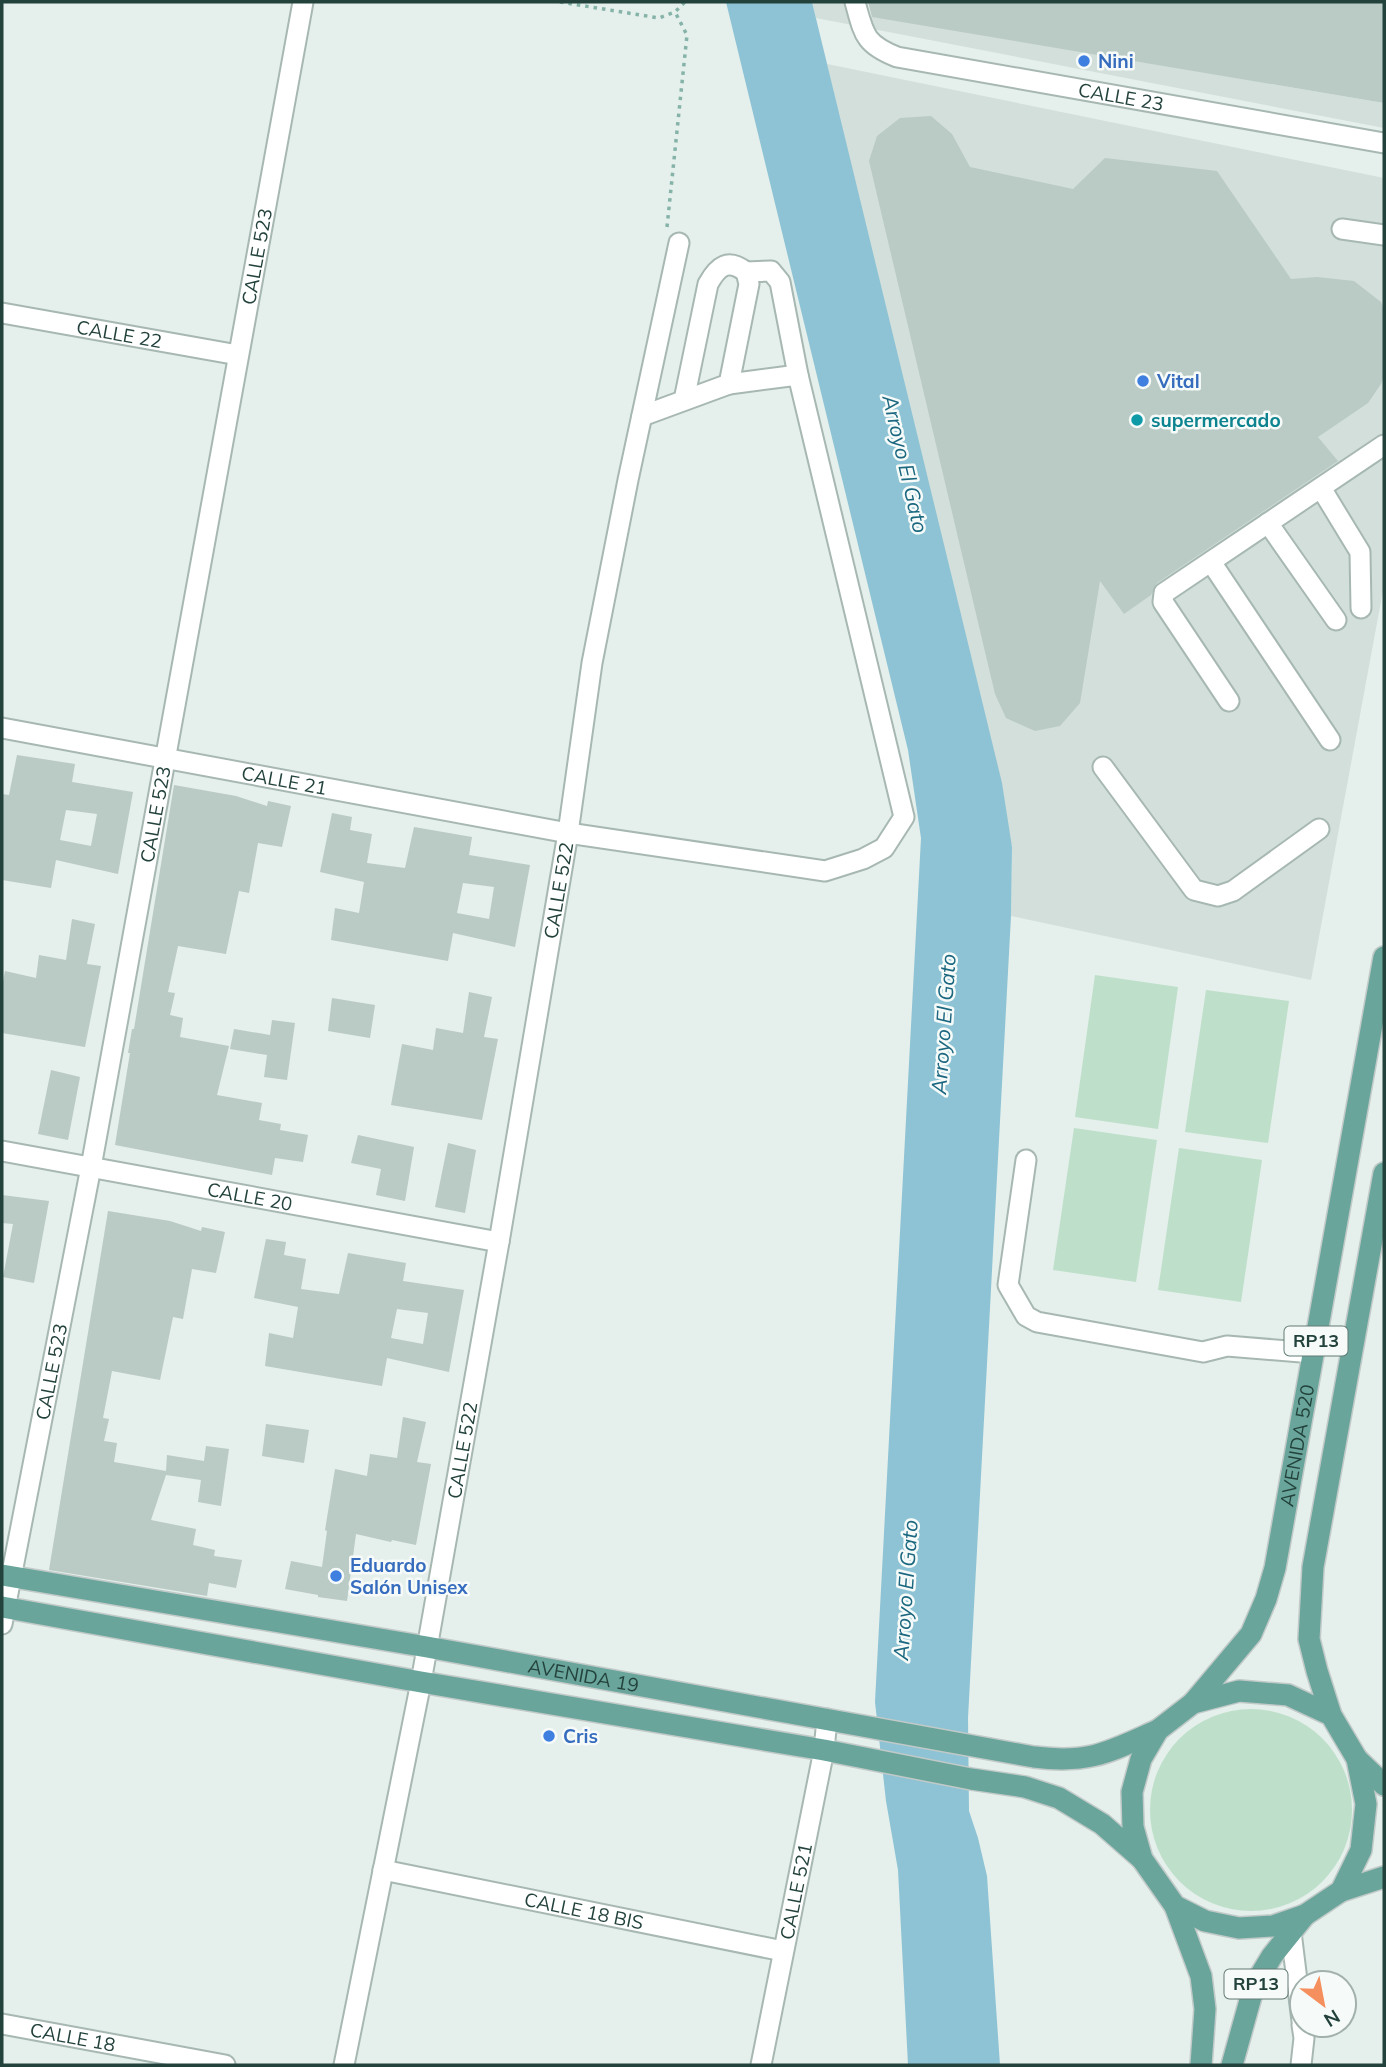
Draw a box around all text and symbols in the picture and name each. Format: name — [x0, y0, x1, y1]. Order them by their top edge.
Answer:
place label: Nini — [1098, 49, 1134, 73]
marker: Nini — [1076, 53, 1092, 69]
street label: CALLE 23 — [1076, 77, 1166, 116]
street label: CALLE 523 — [236, 206, 277, 307]
street label: CALLE 22 — [75, 314, 164, 353]
place label: Vital — [1156, 369, 1200, 393]
marker: Vital — [1135, 373, 1151, 389]
water label: Arroyo El Gato — [877, 391, 934, 535]
place label: supermercado — [1151, 408, 1281, 432]
marker: supermercado — [1129, 412, 1145, 428]
street label: CALLE 21 — [240, 761, 329, 800]
street label: CALLE 523 — [135, 764, 176, 865]
street label: CALLE 522 — [538, 840, 578, 941]
water label: Arroyo El Gato — [925, 953, 961, 1096]
street label: CALLE 20 — [205, 1177, 294, 1216]
street label: CALLE 523 — [30, 1321, 72, 1422]
road number: RP13 — [1284, 1326, 1348, 1356]
street label: AVENIDA 520 — [1274, 1382, 1320, 1508]
street label: CALLE 522 — [442, 1400, 482, 1500]
water label: Arroyo El Gato — [887, 1519, 923, 1662]
place label: Eduardo Salón Unisex — [350, 1553, 468, 1599]
marker: Eduardo Salón Unisex — [328, 1568, 344, 1584]
street label: AVENIDA 19 — [526, 1654, 641, 1697]
place label: Cris — [563, 1724, 598, 1748]
marker: Cris — [541, 1728, 557, 1744]
street label: CALLE 521 — [774, 1841, 817, 1942]
street label: CALLE 18 BIS — [522, 1887, 646, 1934]
north arrow — [1288, 1969, 1358, 2039]
road number: RP13 — [1224, 1970, 1288, 1998]
text: N — [1320, 2004, 1344, 2032]
street label: CALLE 18 — [28, 2017, 117, 2057]

